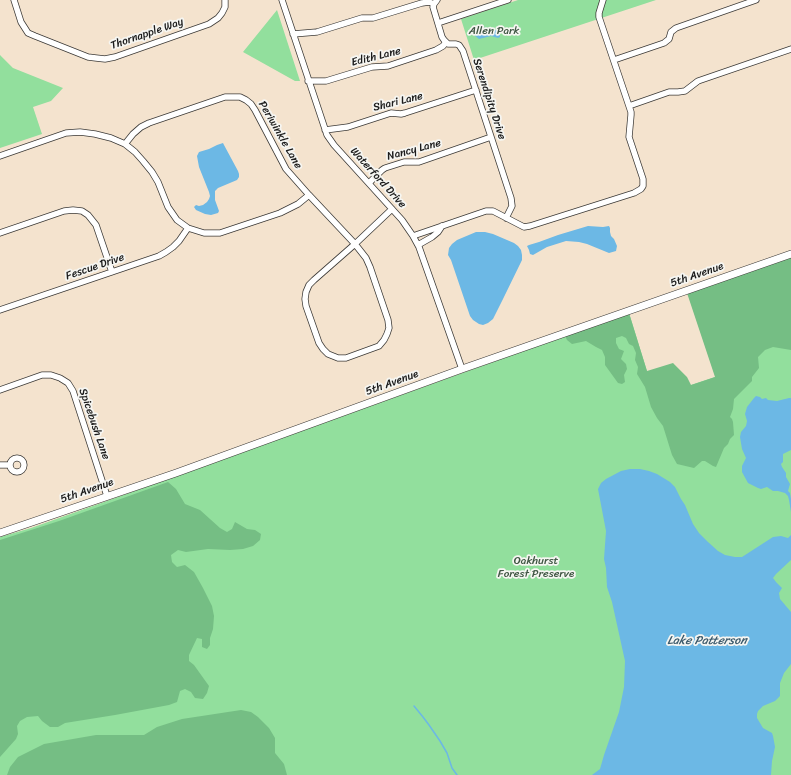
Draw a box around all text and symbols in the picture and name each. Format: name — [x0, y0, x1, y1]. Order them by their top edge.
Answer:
street label: Thornapple Way — [109, 15, 185, 53]
park label: Allen Park — [469, 24, 519, 38]
street label: Edith Lane — [350, 44, 402, 70]
street label: Serendipity Drive — [470, 57, 508, 141]
street label: Shari Lane — [372, 89, 424, 115]
street label: Periwinkle Lane — [255, 99, 305, 171]
street label: Nancy Lane — [386, 136, 442, 164]
street label: Waterford Drive — [347, 145, 409, 211]
street label: Fescue Drive — [64, 251, 126, 283]
street label: 5th Avenue — [669, 260, 725, 290]
street label: 5th Avenue — [364, 367, 420, 399]
street label: Spicebush Lane — [76, 387, 112, 461]
street label: 5th Avenue — [59, 476, 115, 506]
park label: Oakhurst Forest Preserve — [498, 554, 574, 580]
water label: Lake Patterson — [667, 634, 747, 648]

